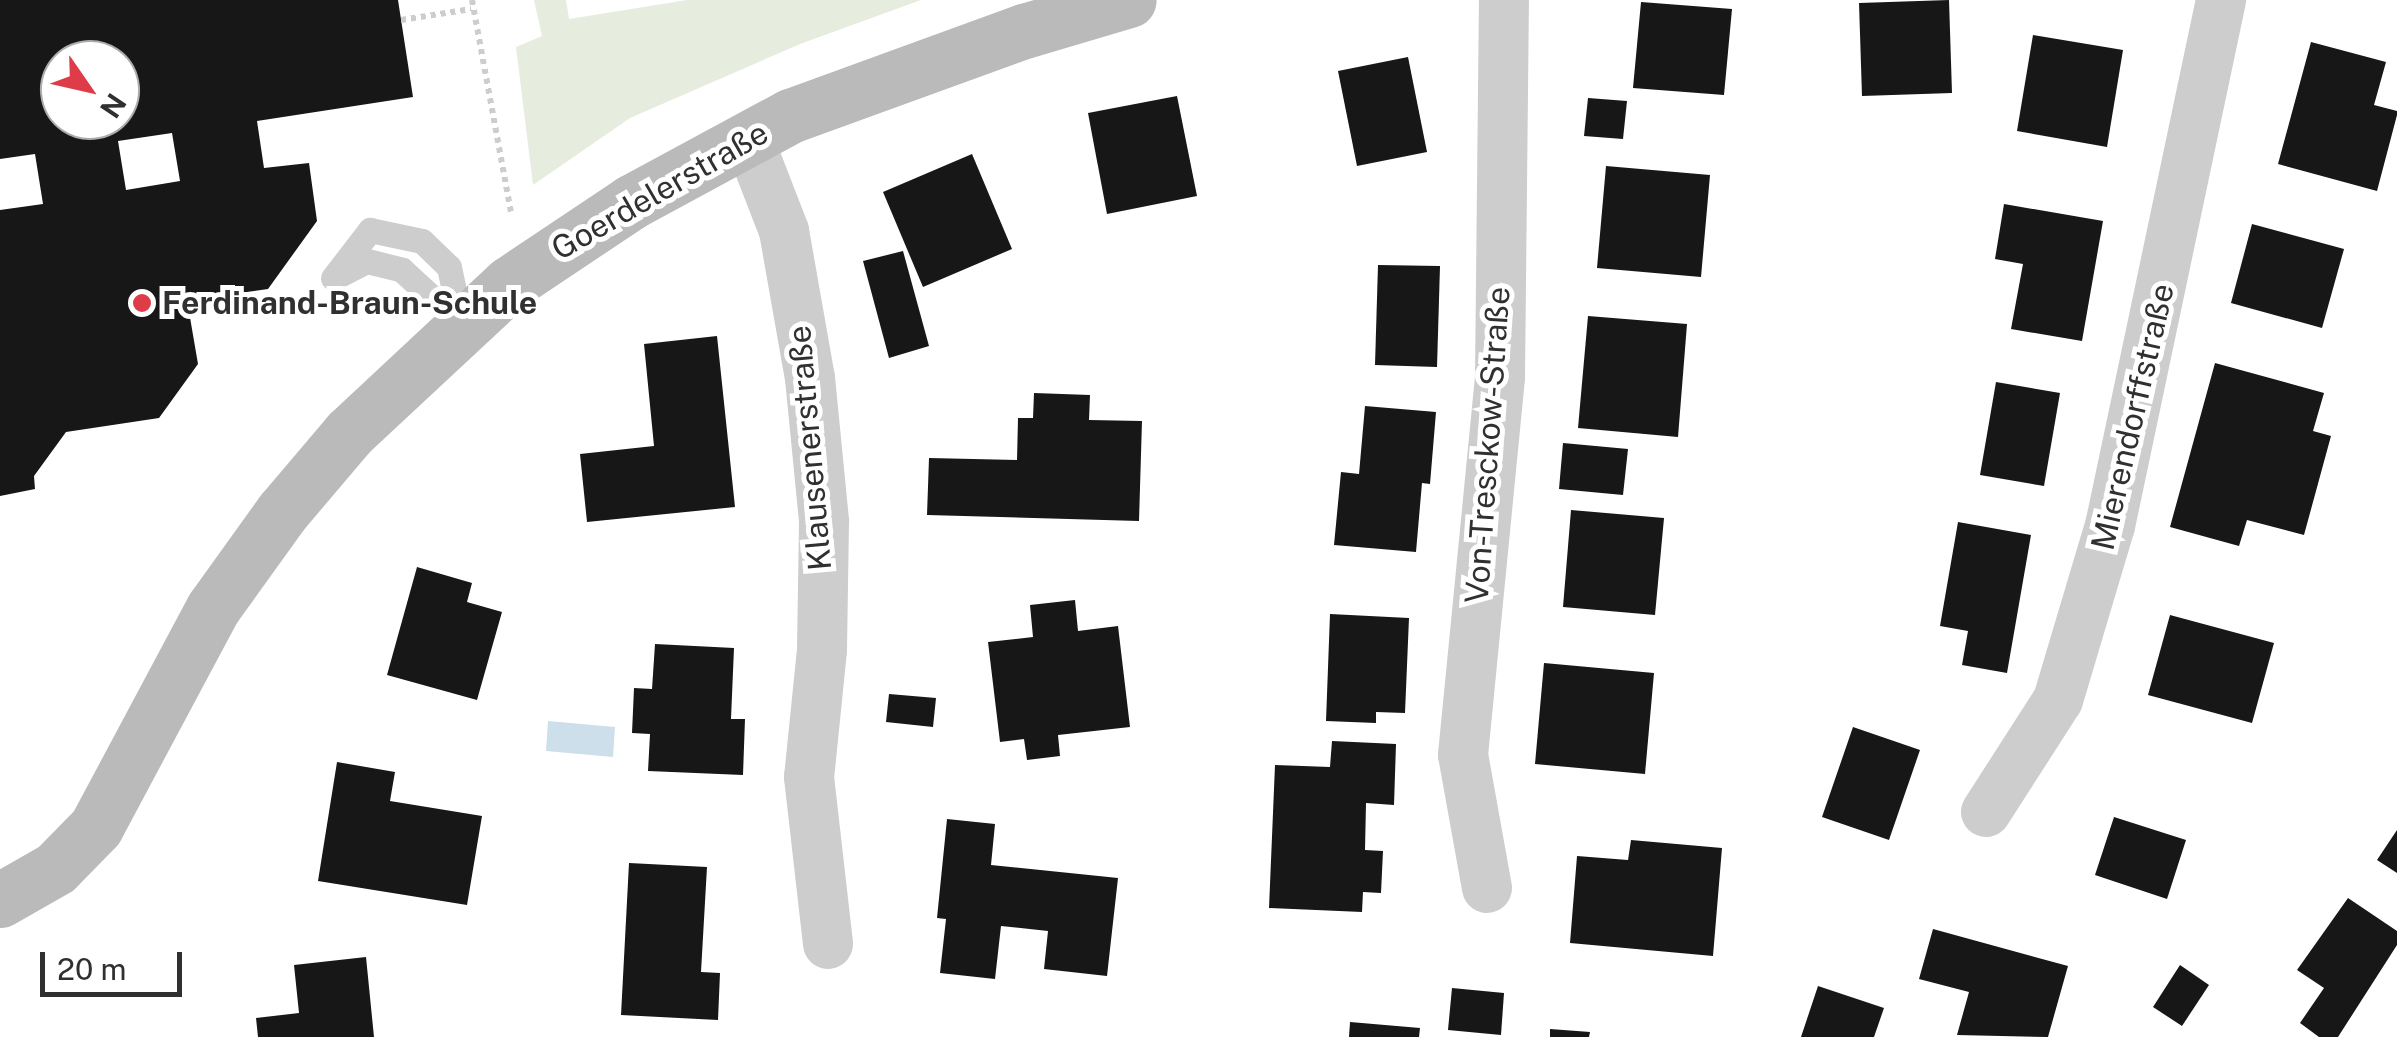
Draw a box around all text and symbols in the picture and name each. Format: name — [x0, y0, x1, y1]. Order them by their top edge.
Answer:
north arrow — [40, 40, 140, 140]
text: N — [94, 88, 133, 124]
street label: Goerdelerstraße — [545, 114, 775, 268]
street label: Mierendorffstraße — [2084, 280, 2182, 554]
place label: Ferdinand-Braun-Schule — [162, 284, 537, 322]
street label: Von-Tresckow-Straße — [1458, 285, 1518, 605]
marker: Ferdinand-Braun-Schule — [131, 292, 153, 314]
street label: Klausenerstraße — [780, 324, 840, 572]
scale bar — [45, 932, 188, 994]
text: 20 m — [57, 951, 126, 987]

